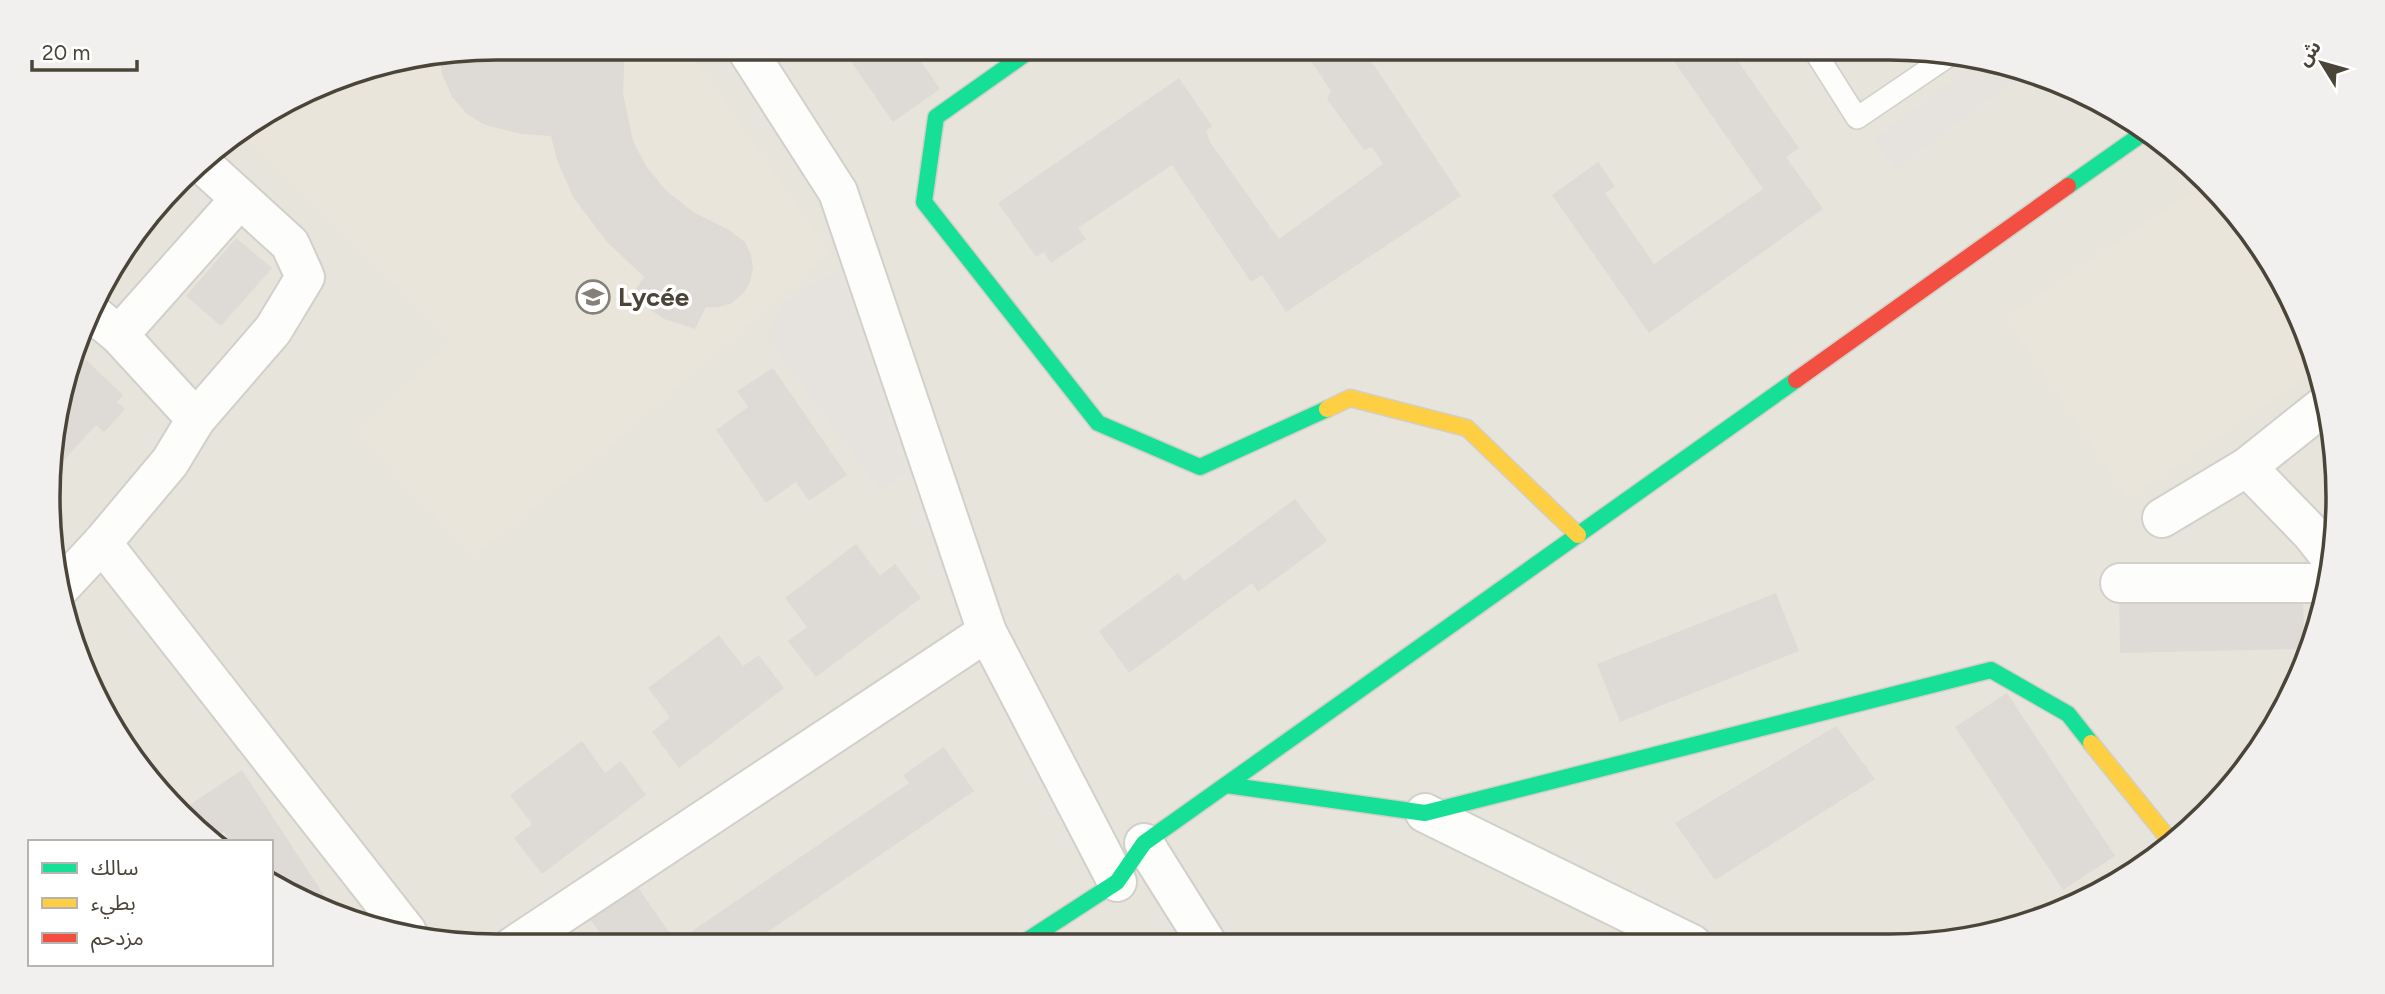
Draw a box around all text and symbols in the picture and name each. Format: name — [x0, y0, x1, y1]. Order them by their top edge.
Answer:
scale bar — [32, 28, 136, 72]
north arrow — [2287, 28, 2357, 98]
text: ش — [2292, 36, 2326, 70]
text: 20 m — [42, 40, 90, 65]
school or university icon: Lycée — [574, 278, 612, 316]
place label: Lycée — [618, 281, 689, 313]
legend — [28, 840, 273, 966]
text: سالك — [91, 855, 138, 880]
text: بطيء — [91, 890, 136, 919]
text: مزدحم — [91, 925, 144, 953]

